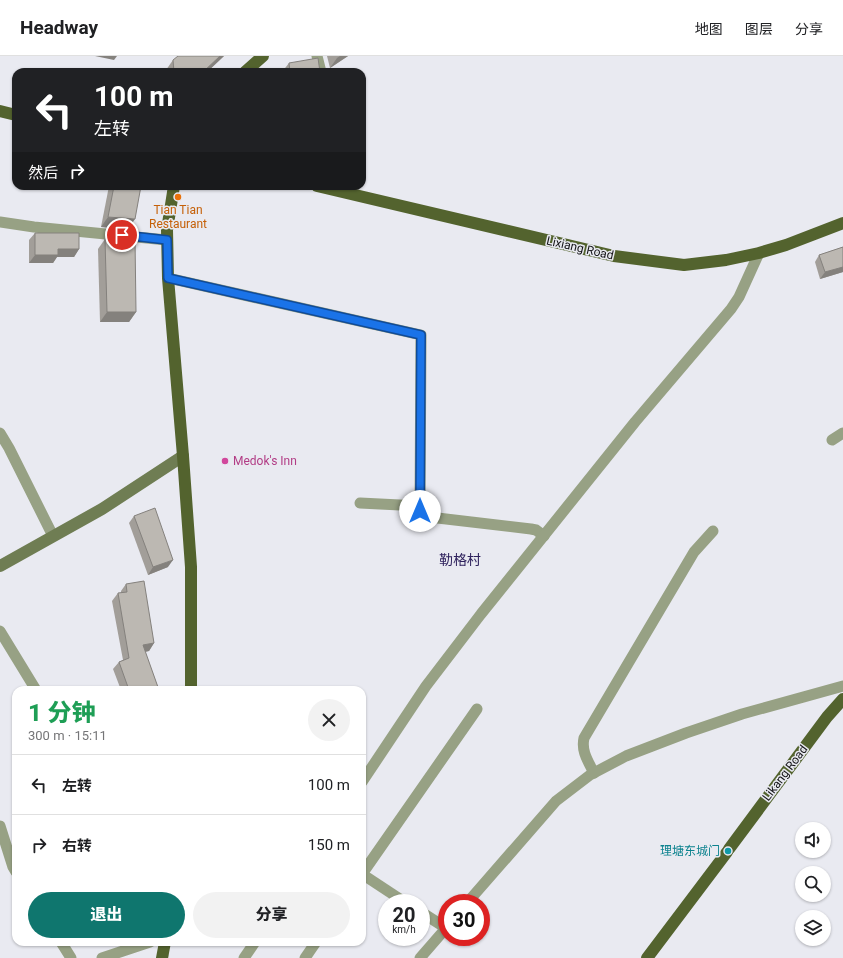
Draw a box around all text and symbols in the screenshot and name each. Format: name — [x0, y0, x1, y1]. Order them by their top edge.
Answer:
text: Headway — [20, 16, 98, 39]
text: 地图 — [695, 21, 723, 37]
text: 图层 — [745, 21, 773, 37]
text: 分享 — [795, 21, 823, 37]
text: 100 m — [94, 80, 173, 113]
icon: left — [28, 84, 80, 136]
text: 左转 — [94, 118, 130, 139]
icon: right — [66, 160, 88, 182]
text: 然后 — [28, 164, 58, 182]
marker: Tian Tian Restaurant — [173, 192, 183, 202]
place label: Tian Tian Restaurant — [149, 203, 207, 231]
pin — [105, 218, 139, 252]
icon: arrive — [111, 224, 133, 246]
street label: Lixiang Road — [545, 233, 615, 263]
place label: Medok's Inn — [233, 454, 297, 468]
marker: Medok's Inn — [220, 456, 230, 466]
position arrow — [399, 490, 441, 532]
district label: 勒格村 — [439, 552, 481, 568]
text: 1 分钟 — [28, 699, 96, 727]
button: close — [308, 699, 350, 741]
text: 300 m · 15:11 — [28, 728, 107, 743]
street label: Likang Road — [760, 742, 810, 804]
icon: left — [28, 774, 50, 796]
text: 100 m — [308, 776, 350, 794]
text: 左转 — [62, 777, 92, 795]
map controls — [795, 822, 831, 946]
button: sound — [795, 822, 831, 858]
icon: right — [28, 834, 50, 856]
text: 150 m — [308, 836, 350, 854]
text: 右转 — [62, 837, 92, 855]
place label: 理塘东城门 — [660, 844, 720, 858]
marker: 理塘东城门 — [723, 846, 733, 856]
button: search — [795, 866, 831, 902]
button: 退出 — [28, 892, 185, 938]
button: 分享 — [193, 892, 350, 938]
speed limit sign: 30 — [438, 894, 490, 946]
text: 20 — [393, 903, 415, 927]
button: layers — [795, 910, 831, 946]
text: km/h — [392, 924, 416, 935]

